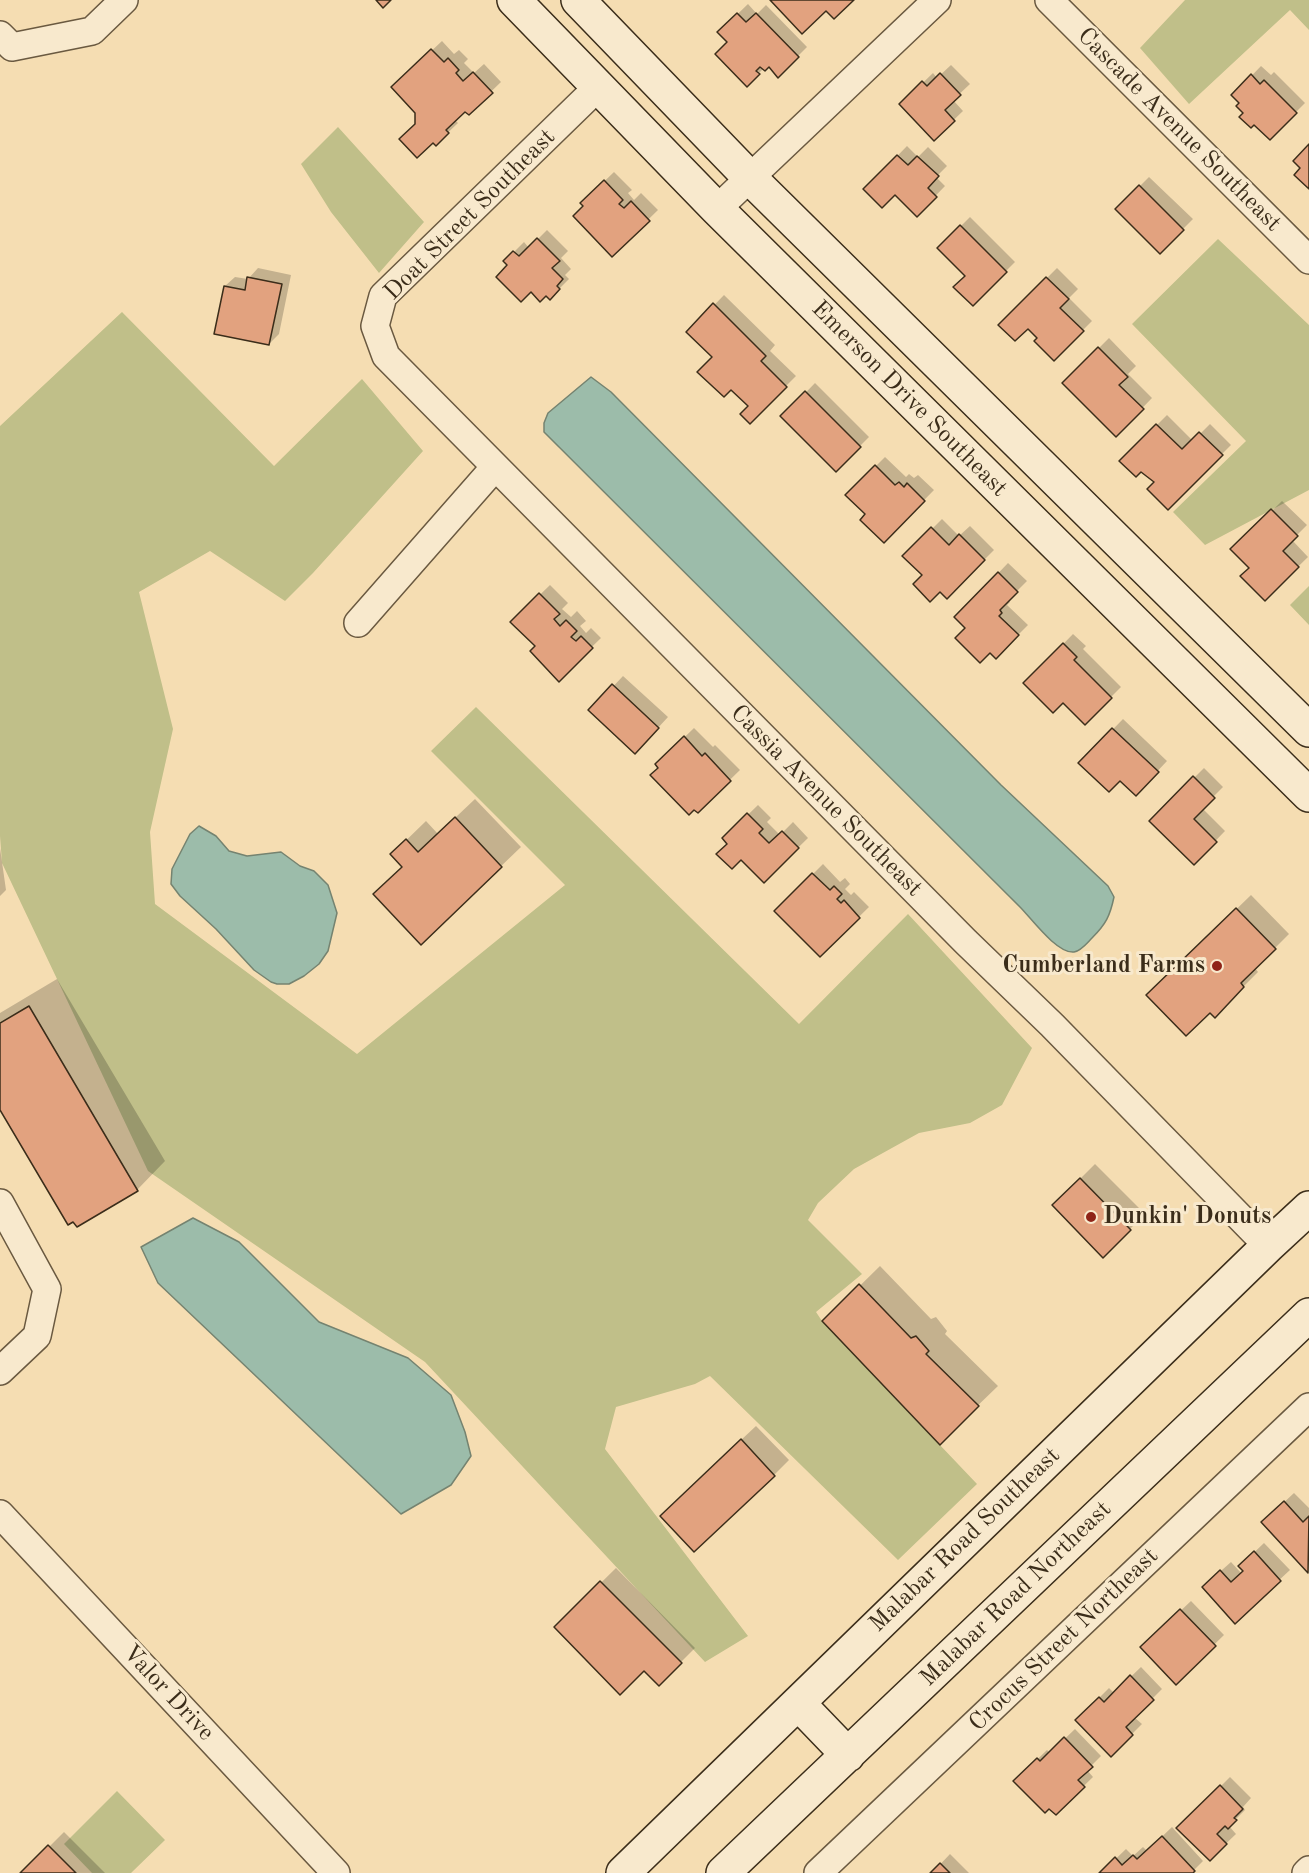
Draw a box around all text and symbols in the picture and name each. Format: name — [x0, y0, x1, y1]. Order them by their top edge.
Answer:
street label: Cascade Avenue Southeast — [1071, 22, 1287, 238]
street label: Doat Street Southeast — [378, 123, 562, 307]
street label: Emerson Drive Southeast — [805, 295, 1013, 503]
street label: Cassia Avenue Southeast — [724, 699, 928, 903]
place label: Cumberland Farms — [1002, 952, 1205, 980]
marker: Cumberland Farms — [1210, 959, 1224, 973]
place label: Dunkin' Donuts — [1103, 1203, 1271, 1231]
marker: Dunkin' Donuts — [1084, 1210, 1098, 1224]
street label: Malabar Road Southeast — [864, 1441, 1066, 1639]
street label: Malabar Road Northeast — [914, 1495, 1118, 1693]
street label: Crocus Street Northeast — [963, 1542, 1165, 1738]
street label: Valor Drive — [116, 1639, 220, 1747]

